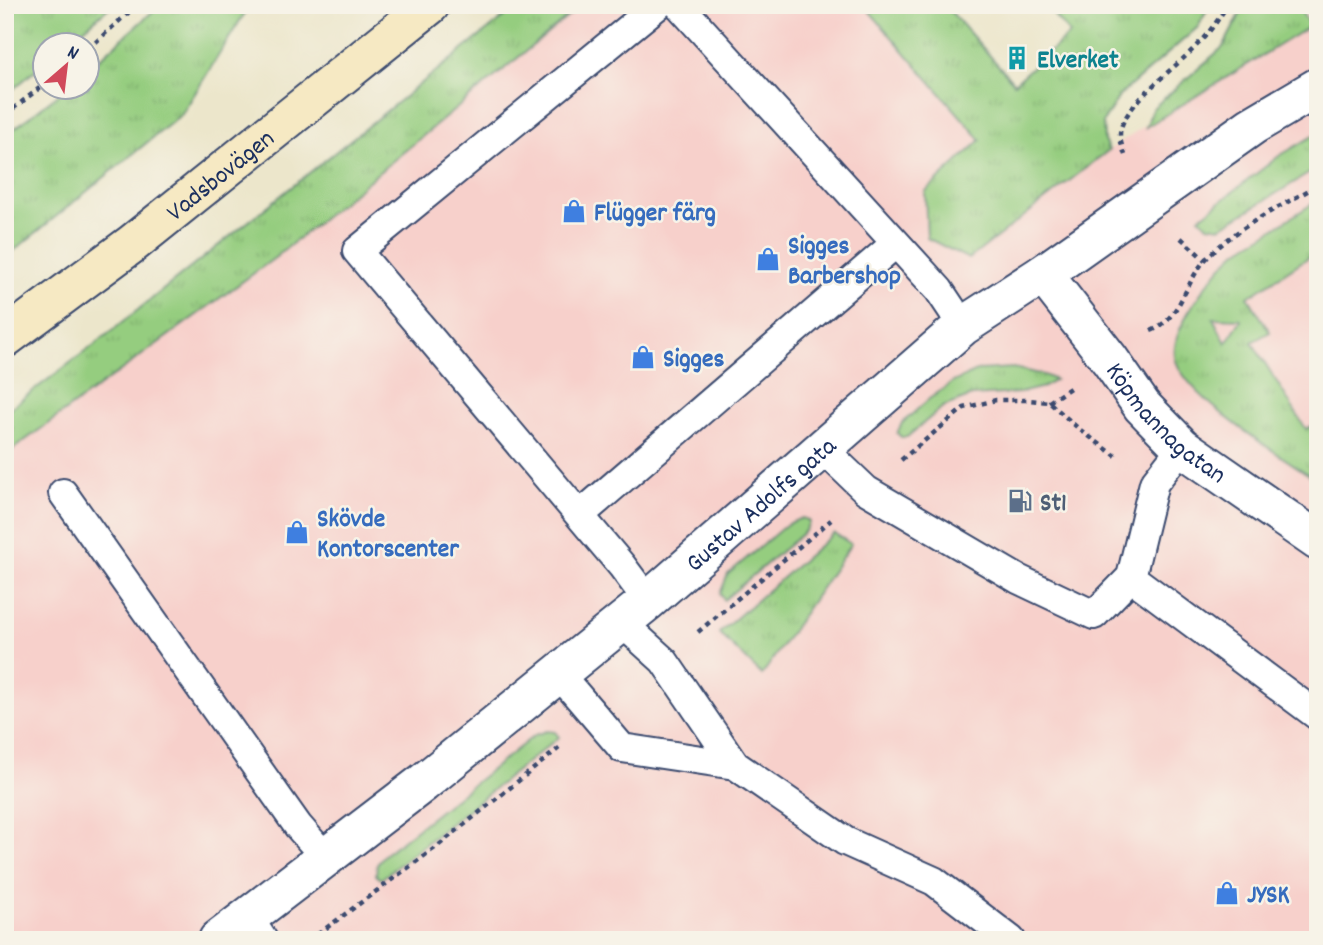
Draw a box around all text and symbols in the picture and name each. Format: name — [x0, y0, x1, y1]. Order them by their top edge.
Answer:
north arrow — [32, 32, 102, 102]
text: N — [62, 40, 83, 68]
place label: Elverket — [1037, 43, 1119, 80]
building icon: Elverket — [1003, 44, 1031, 72]
street label: Vadsbovägen — [160, 122, 284, 232]
place label: Flügger färg — [594, 196, 716, 233]
shop icon: Flügger färg — [560, 197, 588, 225]
place label: Sigges Barbershop — [788, 229, 901, 296]
shop icon: Sigges Barbershop — [754, 245, 782, 273]
place label: Sigges — [663, 342, 724, 379]
shop icon: Sigges — [629, 343, 657, 371]
street label: Köpmannagatan — [1095, 356, 1233, 494]
street label: Gustav Adolfs gata — [679, 429, 846, 582]
place label: St1 — [1040, 486, 1067, 523]
fuel station icon: St1 — [1006, 487, 1034, 515]
place label: Skövde Kontorscenter — [317, 502, 459, 569]
shop icon: Skövde Kontorscenter — [283, 518, 311, 546]
place label: JYSK — [1247, 878, 1289, 915]
shop icon: JYSK — [1213, 879, 1241, 907]

